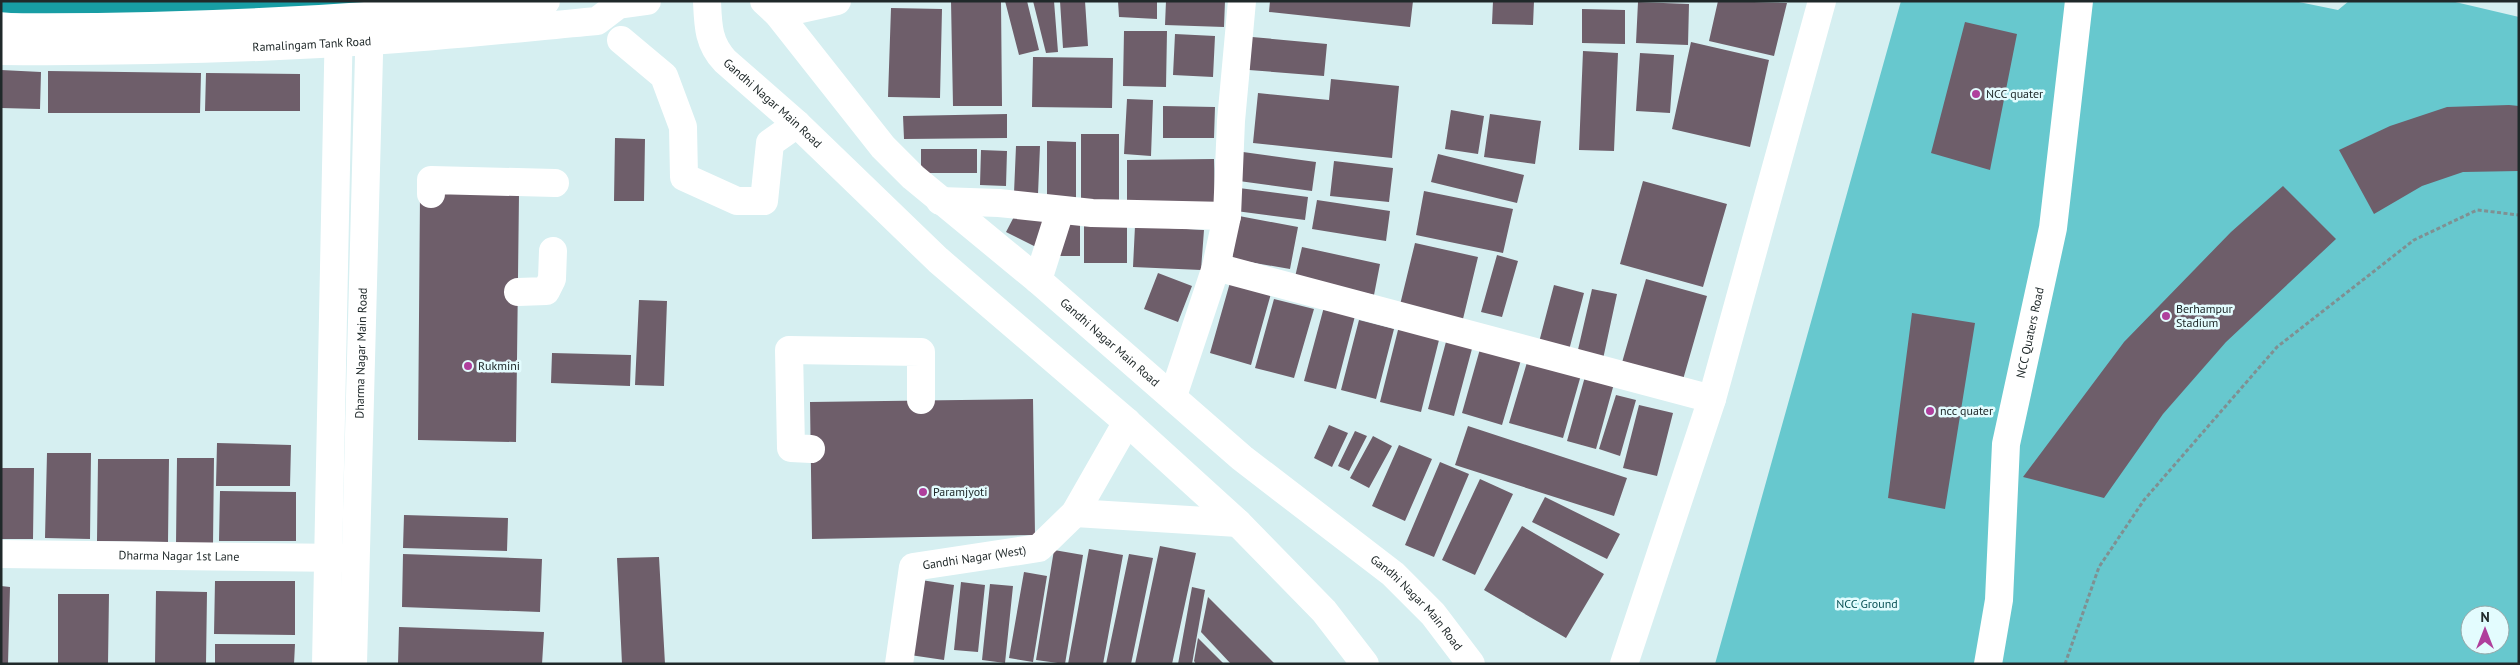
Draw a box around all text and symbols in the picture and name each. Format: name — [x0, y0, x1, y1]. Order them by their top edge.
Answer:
street label: Ramalingam Tank Road — [252, 33, 372, 54]
street label: Gandhi Nagar Main Road — [720, 55, 825, 151]
place label: NCC quater — [1986, 86, 2043, 101]
marker: NCC quater — [1970, 88, 1982, 100]
street label: NCC Quaters Road — [2013, 286, 2047, 379]
street label: Dharma Nagar Main Road — [351, 287, 370, 419]
street label: Gandhi Nagar Main Road — [1057, 295, 1163, 390]
place label: Berhampur Stadium — [2176, 301, 2233, 330]
marker: Berhampur Stadium — [2160, 310, 2172, 322]
place label: Rukmini — [478, 358, 520, 373]
marker: Rukmini — [462, 360, 474, 372]
place label: ncc quater — [1940, 403, 1993, 418]
marker: ncc quater — [1924, 405, 1936, 417]
place label: Paramjyoti — [933, 484, 987, 499]
marker: Paramjyoti — [917, 486, 929, 498]
street label: Gandhi Nagar (West) — [921, 542, 1027, 572]
street label: Dharma Nagar 1st Lane — [119, 547, 239, 564]
street label: Gandhi Nagar Main Road — [1368, 551, 1466, 653]
park label: NCC Ground — [1836, 596, 1898, 611]
north arrow — [2460, 605, 2510, 655]
text: N — [2480, 608, 2490, 626]

